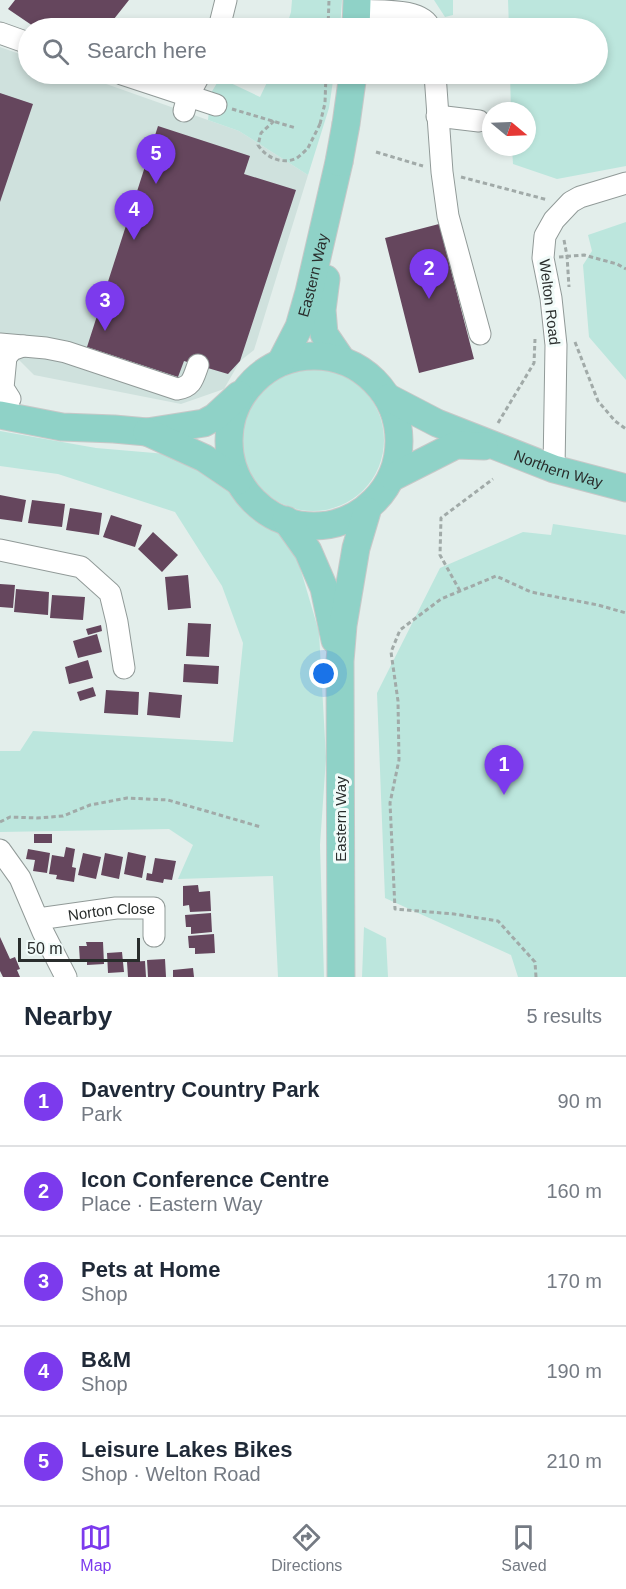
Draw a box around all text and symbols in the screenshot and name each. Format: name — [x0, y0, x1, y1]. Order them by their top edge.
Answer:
search box — [18, 18, 608, 84]
icon: search — [39, 35, 72, 68]
text: Search here — [87, 38, 207, 63]
north arrow — [482, 102, 536, 156]
pin: 5 — [136, 134, 176, 184]
pin: 4 — [114, 190, 154, 240]
street label: Eastern Way — [294, 231, 331, 319]
pin: 2 — [410, 250, 448, 299]
street label: Welton Road — [536, 258, 564, 346]
pin: 3 — [86, 282, 124, 331]
street label: Northern Way — [512, 446, 605, 490]
your location — [309, 659, 338, 688]
pin: 1 — [484, 746, 524, 795]
street label: Eastern Way — [332, 776, 349, 862]
street label: Norton Close — [67, 899, 155, 923]
scale bar — [18, 935, 140, 962]
text: 50 m — [27, 940, 63, 957]
text: Nearby — [24, 1001, 112, 1031]
text: 5 results — [526, 1005, 602, 1027]
text: Daventry Country Park — [81, 1077, 319, 1102]
text: 1 — [38, 1090, 49, 1112]
text: 90 m — [558, 1090, 602, 1112]
text: Park — [81, 1103, 122, 1125]
text: Icon Conference Centre — [81, 1167, 329, 1192]
text: 2 — [38, 1180, 49, 1202]
text: 160 m — [546, 1180, 602, 1202]
text: Place · Eastern Way — [81, 1193, 263, 1215]
text: Pets at Home — [81, 1257, 220, 1282]
text: 3 — [38, 1270, 49, 1292]
text: 170 m — [546, 1270, 602, 1292]
text: Shop — [81, 1283, 128, 1305]
text: B&M — [81, 1347, 131, 1372]
text: 4 — [38, 1360, 49, 1382]
text: 190 m — [546, 1360, 602, 1382]
text: Shop — [81, 1373, 128, 1395]
text: Leisure Lakes Bikes — [81, 1437, 293, 1462]
text: 5 — [38, 1450, 49, 1472]
text: 210 m — [546, 1450, 602, 1472]
text: Shop · Welton Road — [81, 1463, 261, 1485]
tab: Map — [79, 1521, 112, 1575]
tab: Directions — [271, 1521, 342, 1575]
tab: Saved — [501, 1521, 547, 1575]

